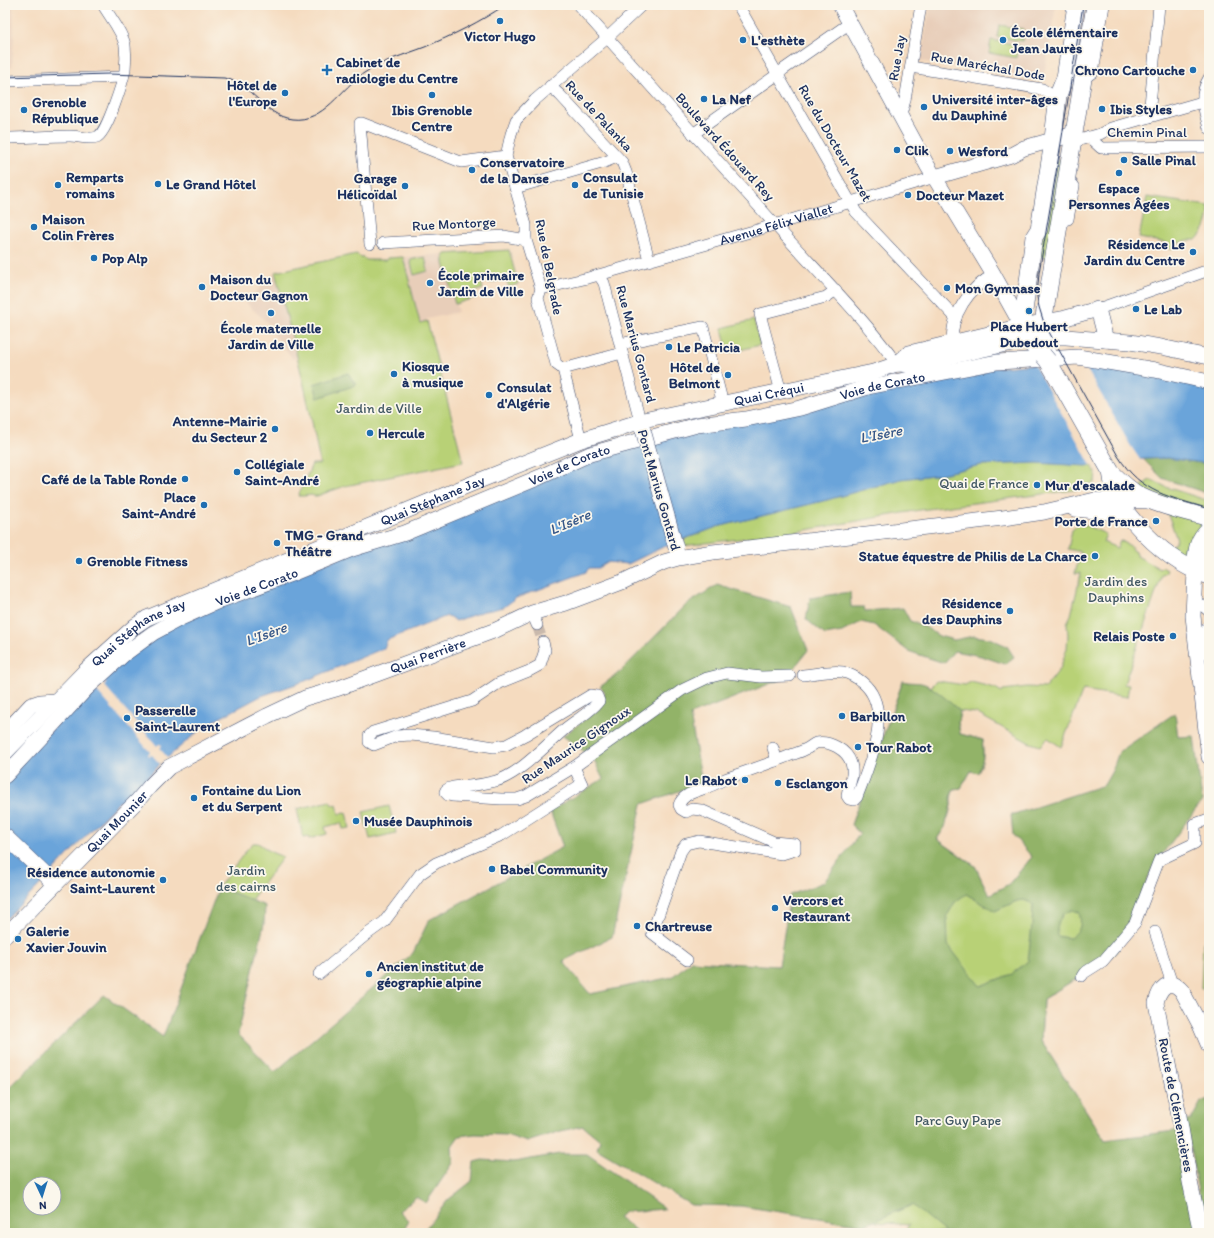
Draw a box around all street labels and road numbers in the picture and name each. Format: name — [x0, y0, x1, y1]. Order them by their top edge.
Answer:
street label: Rue Jay — [885, 33, 909, 82]
street label: Rue Maréchal Dode — [930, 48, 1047, 84]
street label: Rue de Palanka — [561, 77, 637, 156]
street label: Rue du Docteur Mazet — [795, 81, 875, 205]
street label: Boulevard Édouard Rey — [672, 89, 779, 205]
street label: Chemin Pinal — [1107, 124, 1187, 141]
street label: Avenue Félix Viallet — [718, 199, 835, 249]
street label: Rue Montorge — [412, 213, 497, 235]
street label: Rue de Belgrade — [531, 218, 567, 317]
street label: Rue Marius Gontard — [612, 283, 660, 405]
street label: Voie de Corato — [838, 368, 926, 404]
street label: Quai Créqui — [732, 378, 805, 409]
street label: Pont Marius Gontard — [634, 427, 685, 553]
street label: Voie de Corato — [526, 440, 612, 489]
street label: Quai Stéphane Jay — [378, 471, 487, 529]
street label: Voie de Corato — [213, 564, 301, 610]
street label: Quai Stéphane Jay — [87, 595, 188, 670]
street label: Quai Perrière — [387, 633, 468, 677]
street label: Rue Maurice Gignoux — [518, 702, 634, 788]
street label: Quai Mounier — [82, 786, 152, 857]
street label: Route de Clémencières — [1155, 1036, 1197, 1174]

